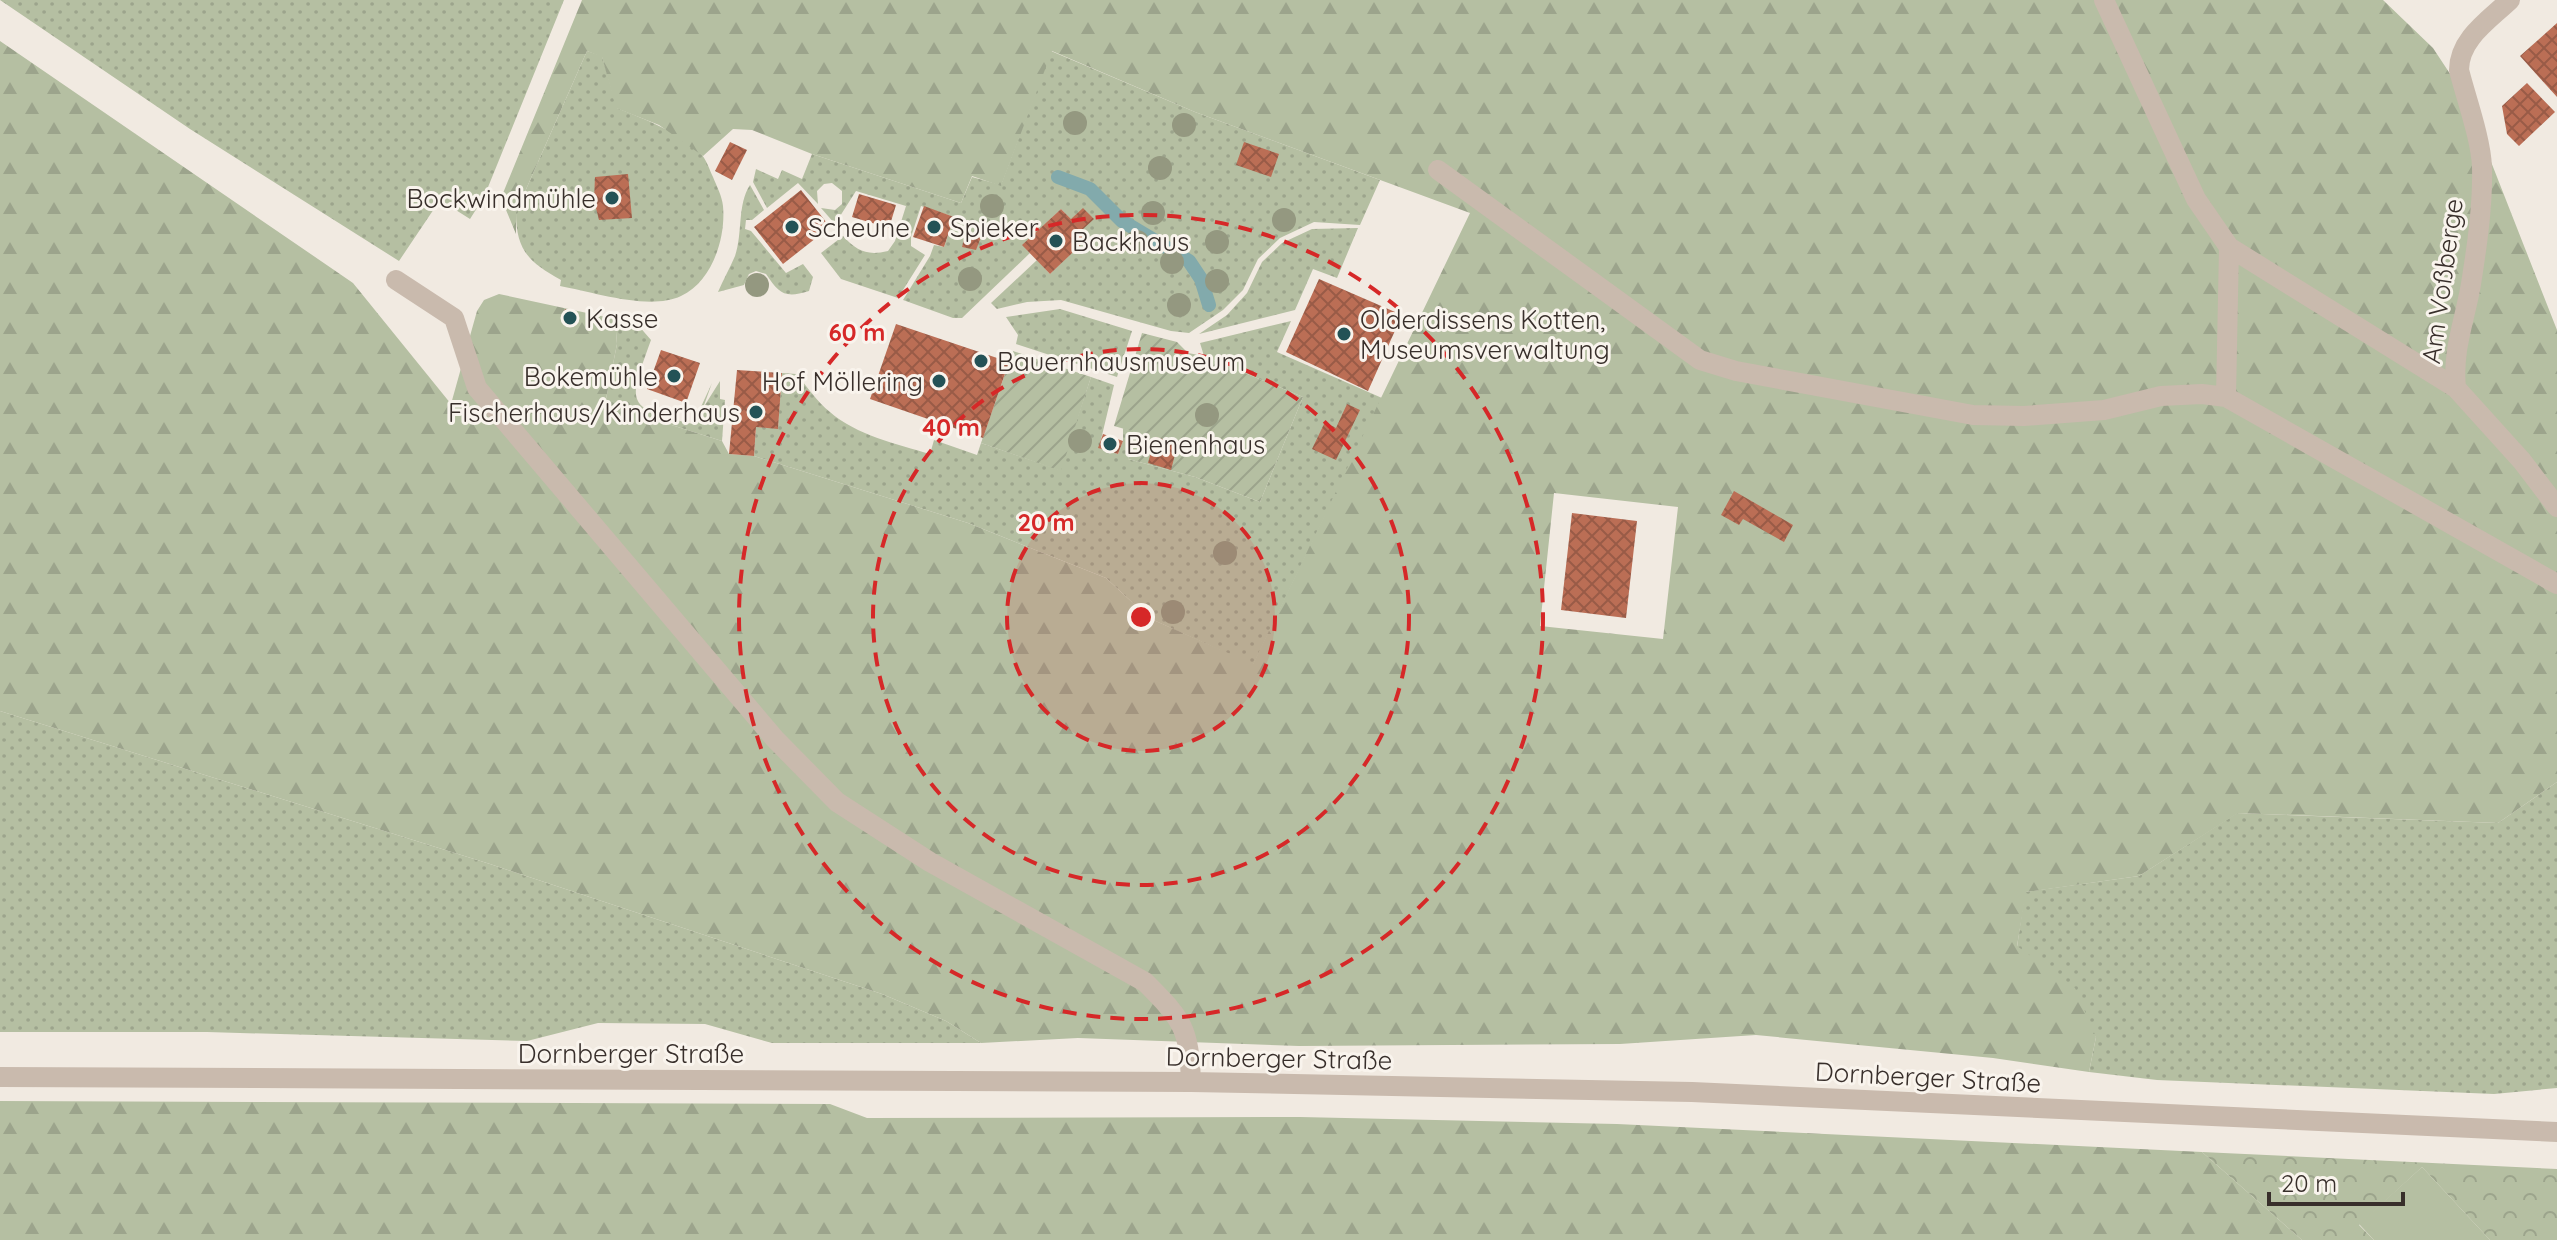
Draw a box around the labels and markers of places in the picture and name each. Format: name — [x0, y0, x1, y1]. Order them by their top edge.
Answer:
place label: Bockwindmühle — [406, 182, 596, 215]
marker: Bockwindmühle — [603, 189, 621, 207]
place label: Scheune — [808, 211, 910, 244]
place label: Spieker — [950, 211, 1039, 244]
marker: Scheune — [783, 218, 801, 236]
marker: Spieker — [925, 218, 943, 236]
place label: Backhaus — [1072, 225, 1189, 258]
marker: Backhaus — [1047, 232, 1065, 250]
place label: Kasse — [586, 302, 658, 335]
place label: Olderdissens Kotten, Museumsverwaltung — [1360, 303, 1610, 366]
marker: Kasse — [561, 309, 579, 327]
marker: Olderdissens Kotten, Museumsverwaltung — [1335, 325, 1353, 343]
place label: Bauernhausmuseum — [997, 345, 1245, 378]
marker: Bauernhausmuseum — [972, 352, 990, 370]
place label: Bokemühle — [524, 360, 658, 393]
place label: Hof Möllering — [762, 365, 923, 398]
marker: Bokemühle — [665, 367, 683, 385]
marker: Hof Möllering — [930, 372, 948, 390]
place label: Fischerhaus/Kinderhaus — [448, 396, 740, 429]
marker: Fischerhaus/Kinderhaus — [747, 403, 765, 421]
place label: Bienenhaus — [1126, 428, 1265, 461]
marker: Bienenhaus — [1101, 435, 1119, 453]
centre of rings — [1127, 603, 1155, 631]

